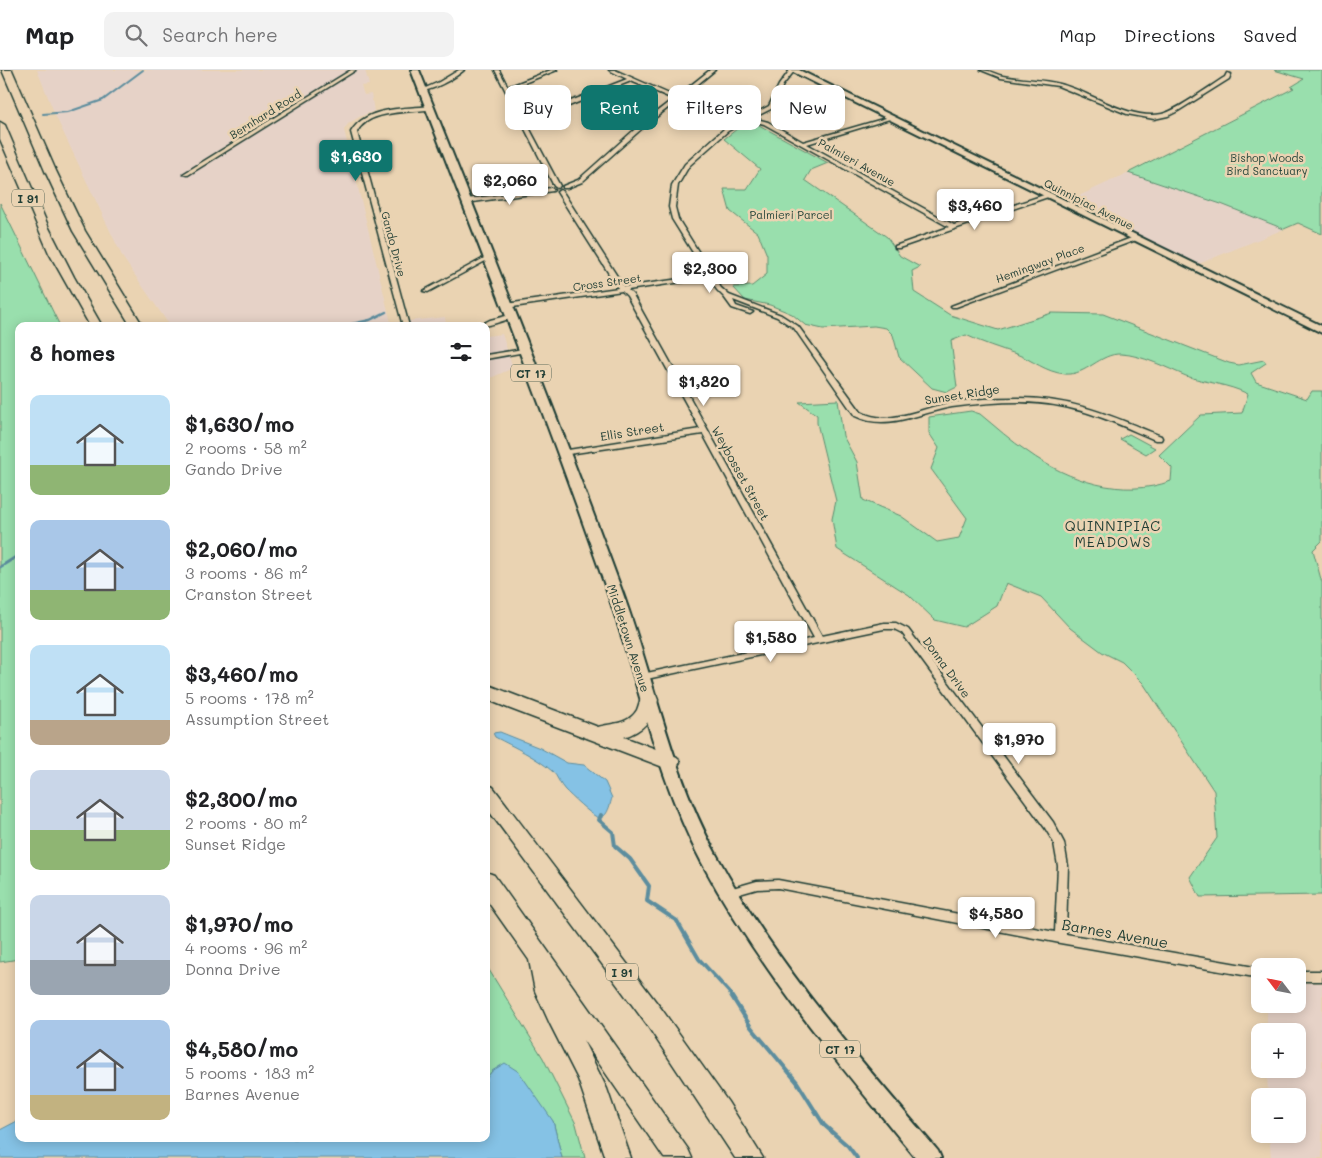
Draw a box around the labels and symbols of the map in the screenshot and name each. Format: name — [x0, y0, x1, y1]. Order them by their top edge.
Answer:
street label: Bernhard Road — [226, 86, 304, 142]
street label: Palmieri Avenue — [816, 135, 898, 189]
pin: $1,630 — [315, 140, 397, 182]
park label: Bishop Woods Bird Sanctuary — [1227, 150, 1308, 178]
pin: $2,060 — [469, 164, 551, 206]
street label: Quinnipiac Avenue — [1042, 175, 1136, 233]
pin: $3,460 — [934, 189, 1016, 231]
road number: I 91 — [12, 190, 44, 206]
park label: Palmieri Parcel — [750, 207, 832, 222]
street label: Gando Drive — [378, 210, 410, 279]
street label: Hemingway Place — [993, 240, 1087, 286]
pin: $2,300 — [669, 252, 751, 294]
street label: Cross Street — [572, 270, 642, 294]
road number: CT 17 — [511, 364, 551, 382]
pin: $1,820 — [663, 364, 745, 407]
street label: Sunset Ridge — [923, 380, 1001, 408]
street label: Ellis Street — [599, 418, 665, 444]
street label: Weybosset Street — [708, 423, 774, 523]
district label: QUINNIPIAC MEADOWS — [1065, 516, 1161, 551]
street label: Middletown Avenue — [604, 582, 654, 694]
pin: $1,580 — [730, 620, 812, 663]
street label: Donna Drive — [919, 633, 975, 701]
pin: $1,970 — [978, 722, 1060, 765]
pin: $4,580 — [955, 896, 1037, 939]
street label: Barnes Avenue — [1060, 914, 1170, 952]
north arrow — [1251, 958, 1306, 1012]
road number: I 91 — [606, 964, 638, 980]
road number: CT 17 — [820, 1041, 860, 1058]

